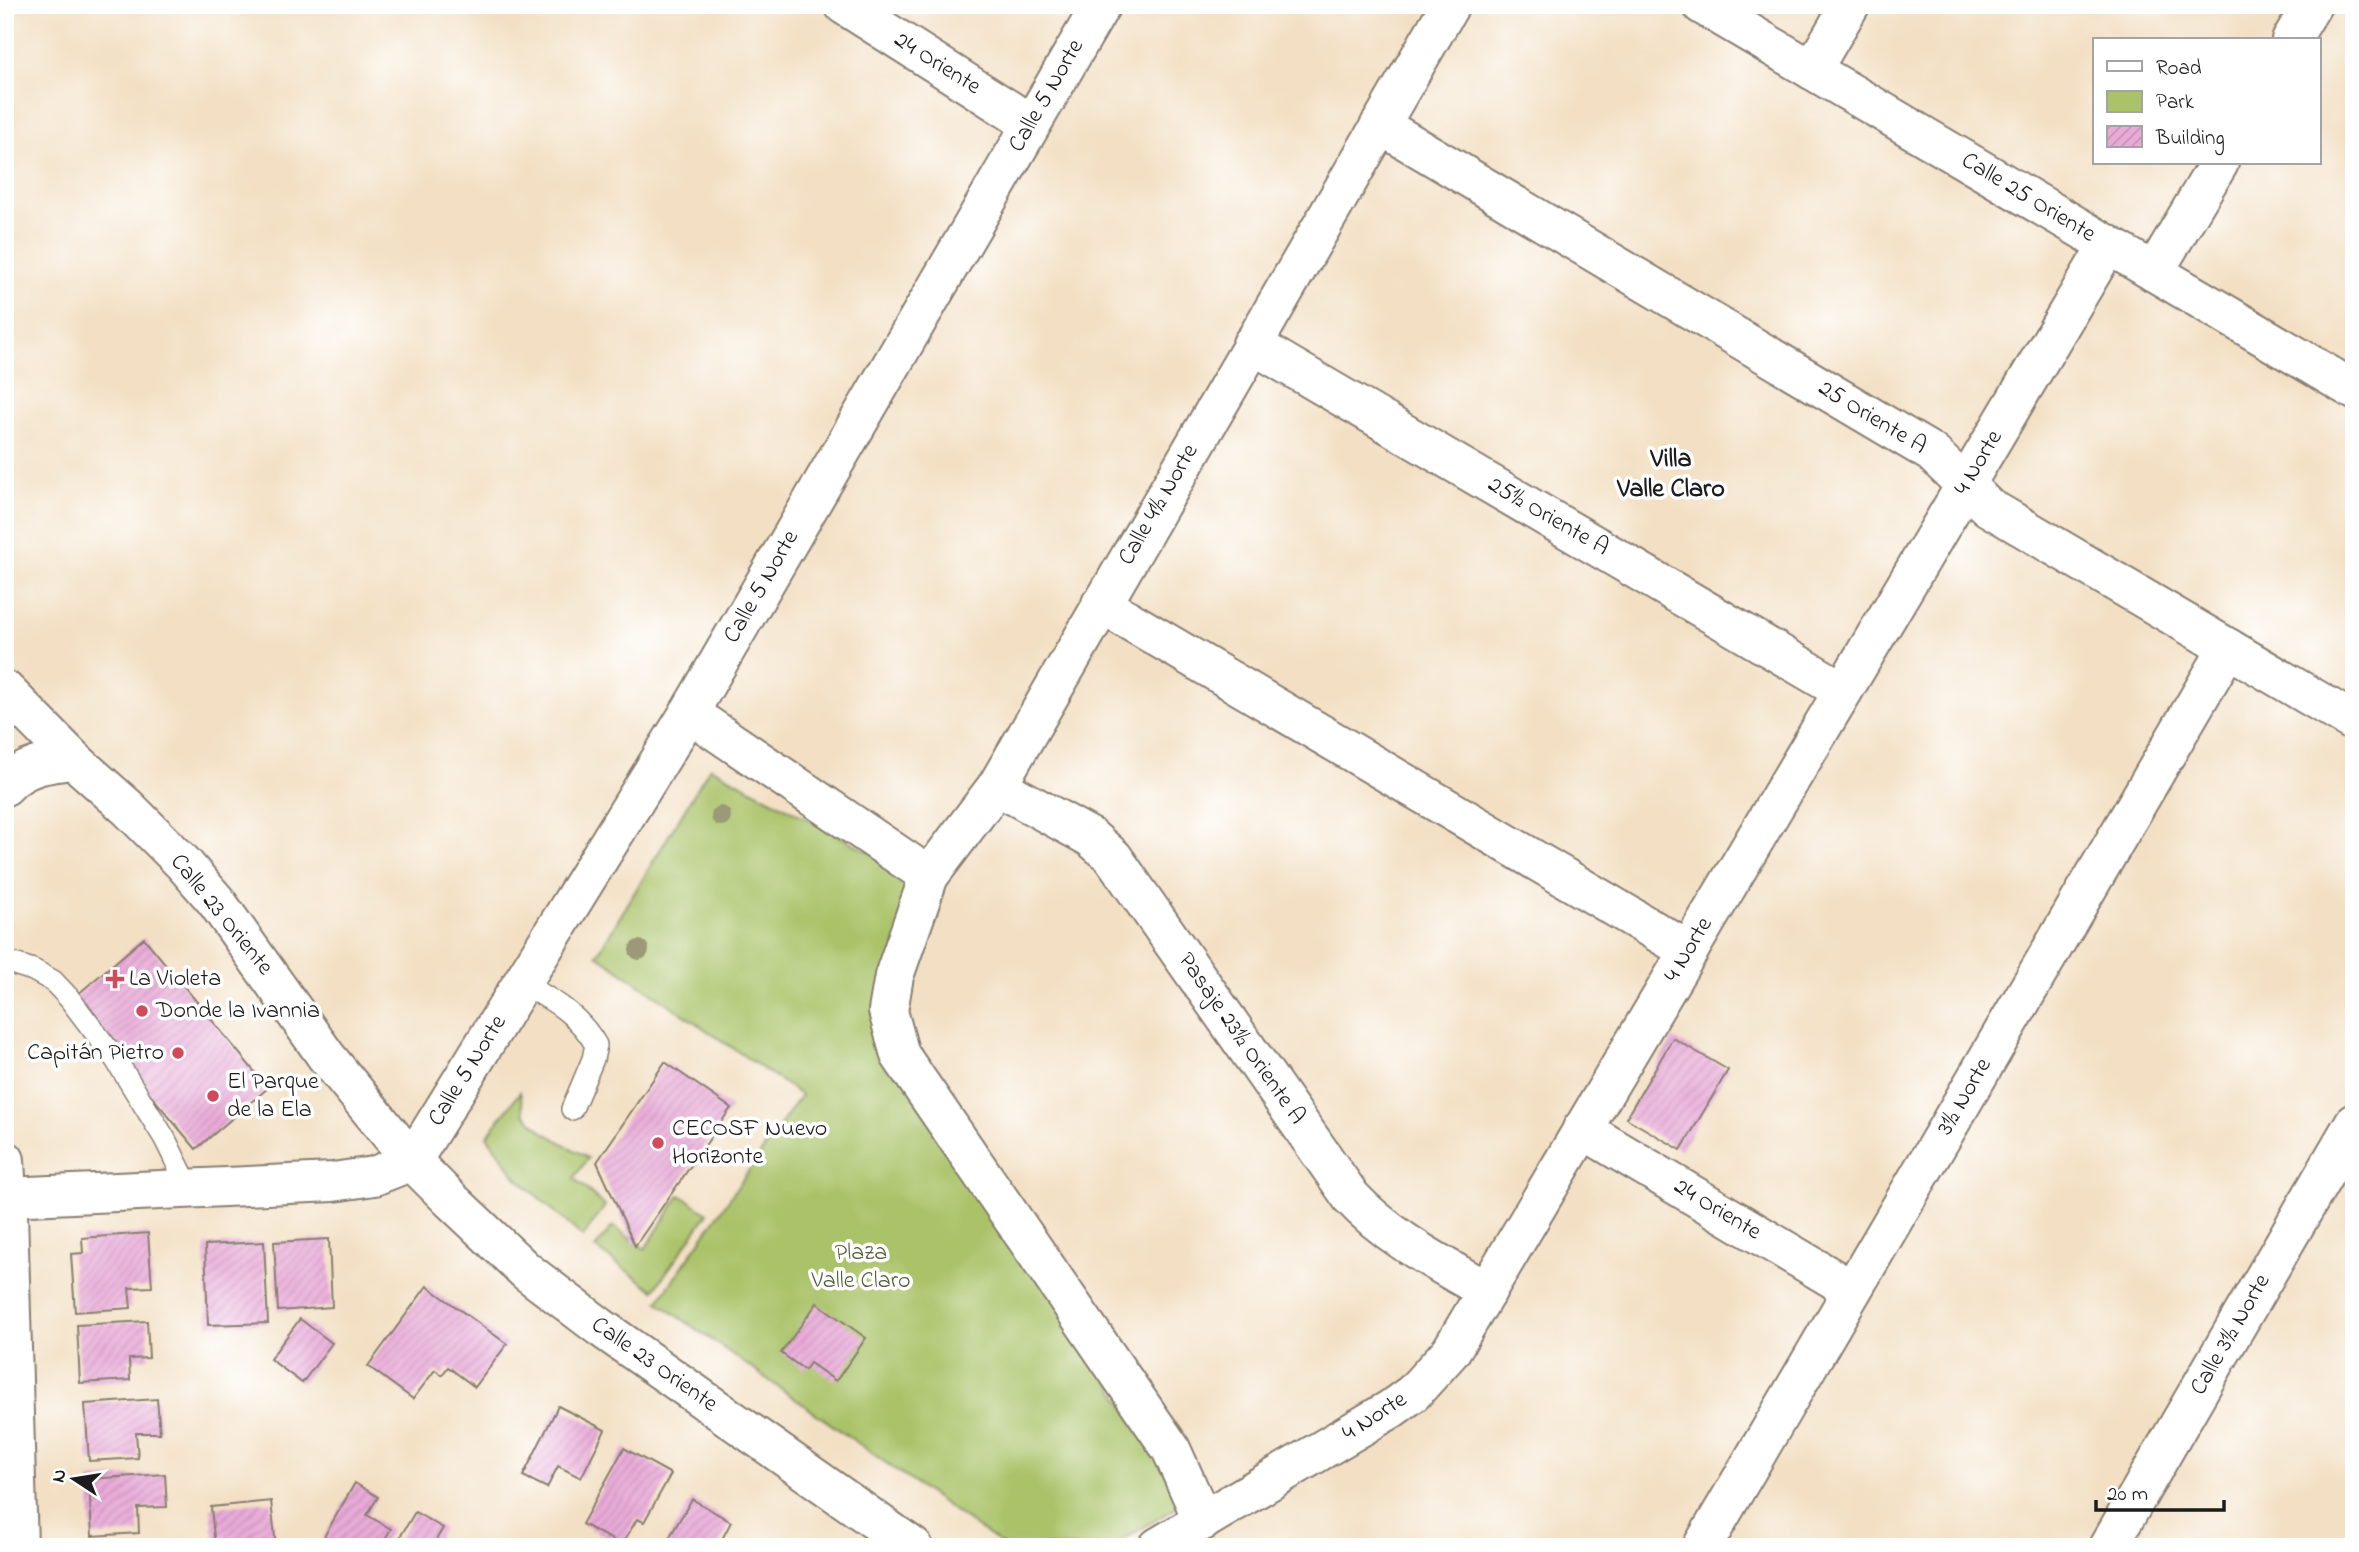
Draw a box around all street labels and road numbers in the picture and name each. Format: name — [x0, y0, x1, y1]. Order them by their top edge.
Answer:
street label: 24 Oriente — [887, 24, 988, 105]
street label: Calle 5 Norte — [1000, 33, 1094, 159]
street label: Calle 25 Oriente — [1954, 144, 2102, 252]
street label: 25 Oriente A — [1811, 372, 1933, 464]
street label: 4 Norte — [1946, 423, 2012, 502]
street label: Calle 4½ Norte — [1110, 437, 1208, 572]
street label: 25½ Oriente A — [1481, 468, 1615, 566]
street label: Calle 5 Norte — [715, 524, 809, 650]
street label: Calle 23 Oriente — [161, 847, 281, 984]
street label: 4 Norte — [1656, 910, 1722, 989]
street label: Pasaje 23½ Oriente A — [1168, 946, 1314, 1132]
street label: Calle 5 Norte — [420, 1008, 516, 1134]
street label: 3½ Norte — [1929, 1051, 2001, 1142]
street label: 24 Oriente — [1667, 1170, 1768, 1250]
street label: Calle 3½ Norte — [2182, 1267, 2280, 1402]
street label: Calle 23 Oriente — [583, 1308, 725, 1422]
street label: 4 Norte — [1336, 1383, 1414, 1451]

